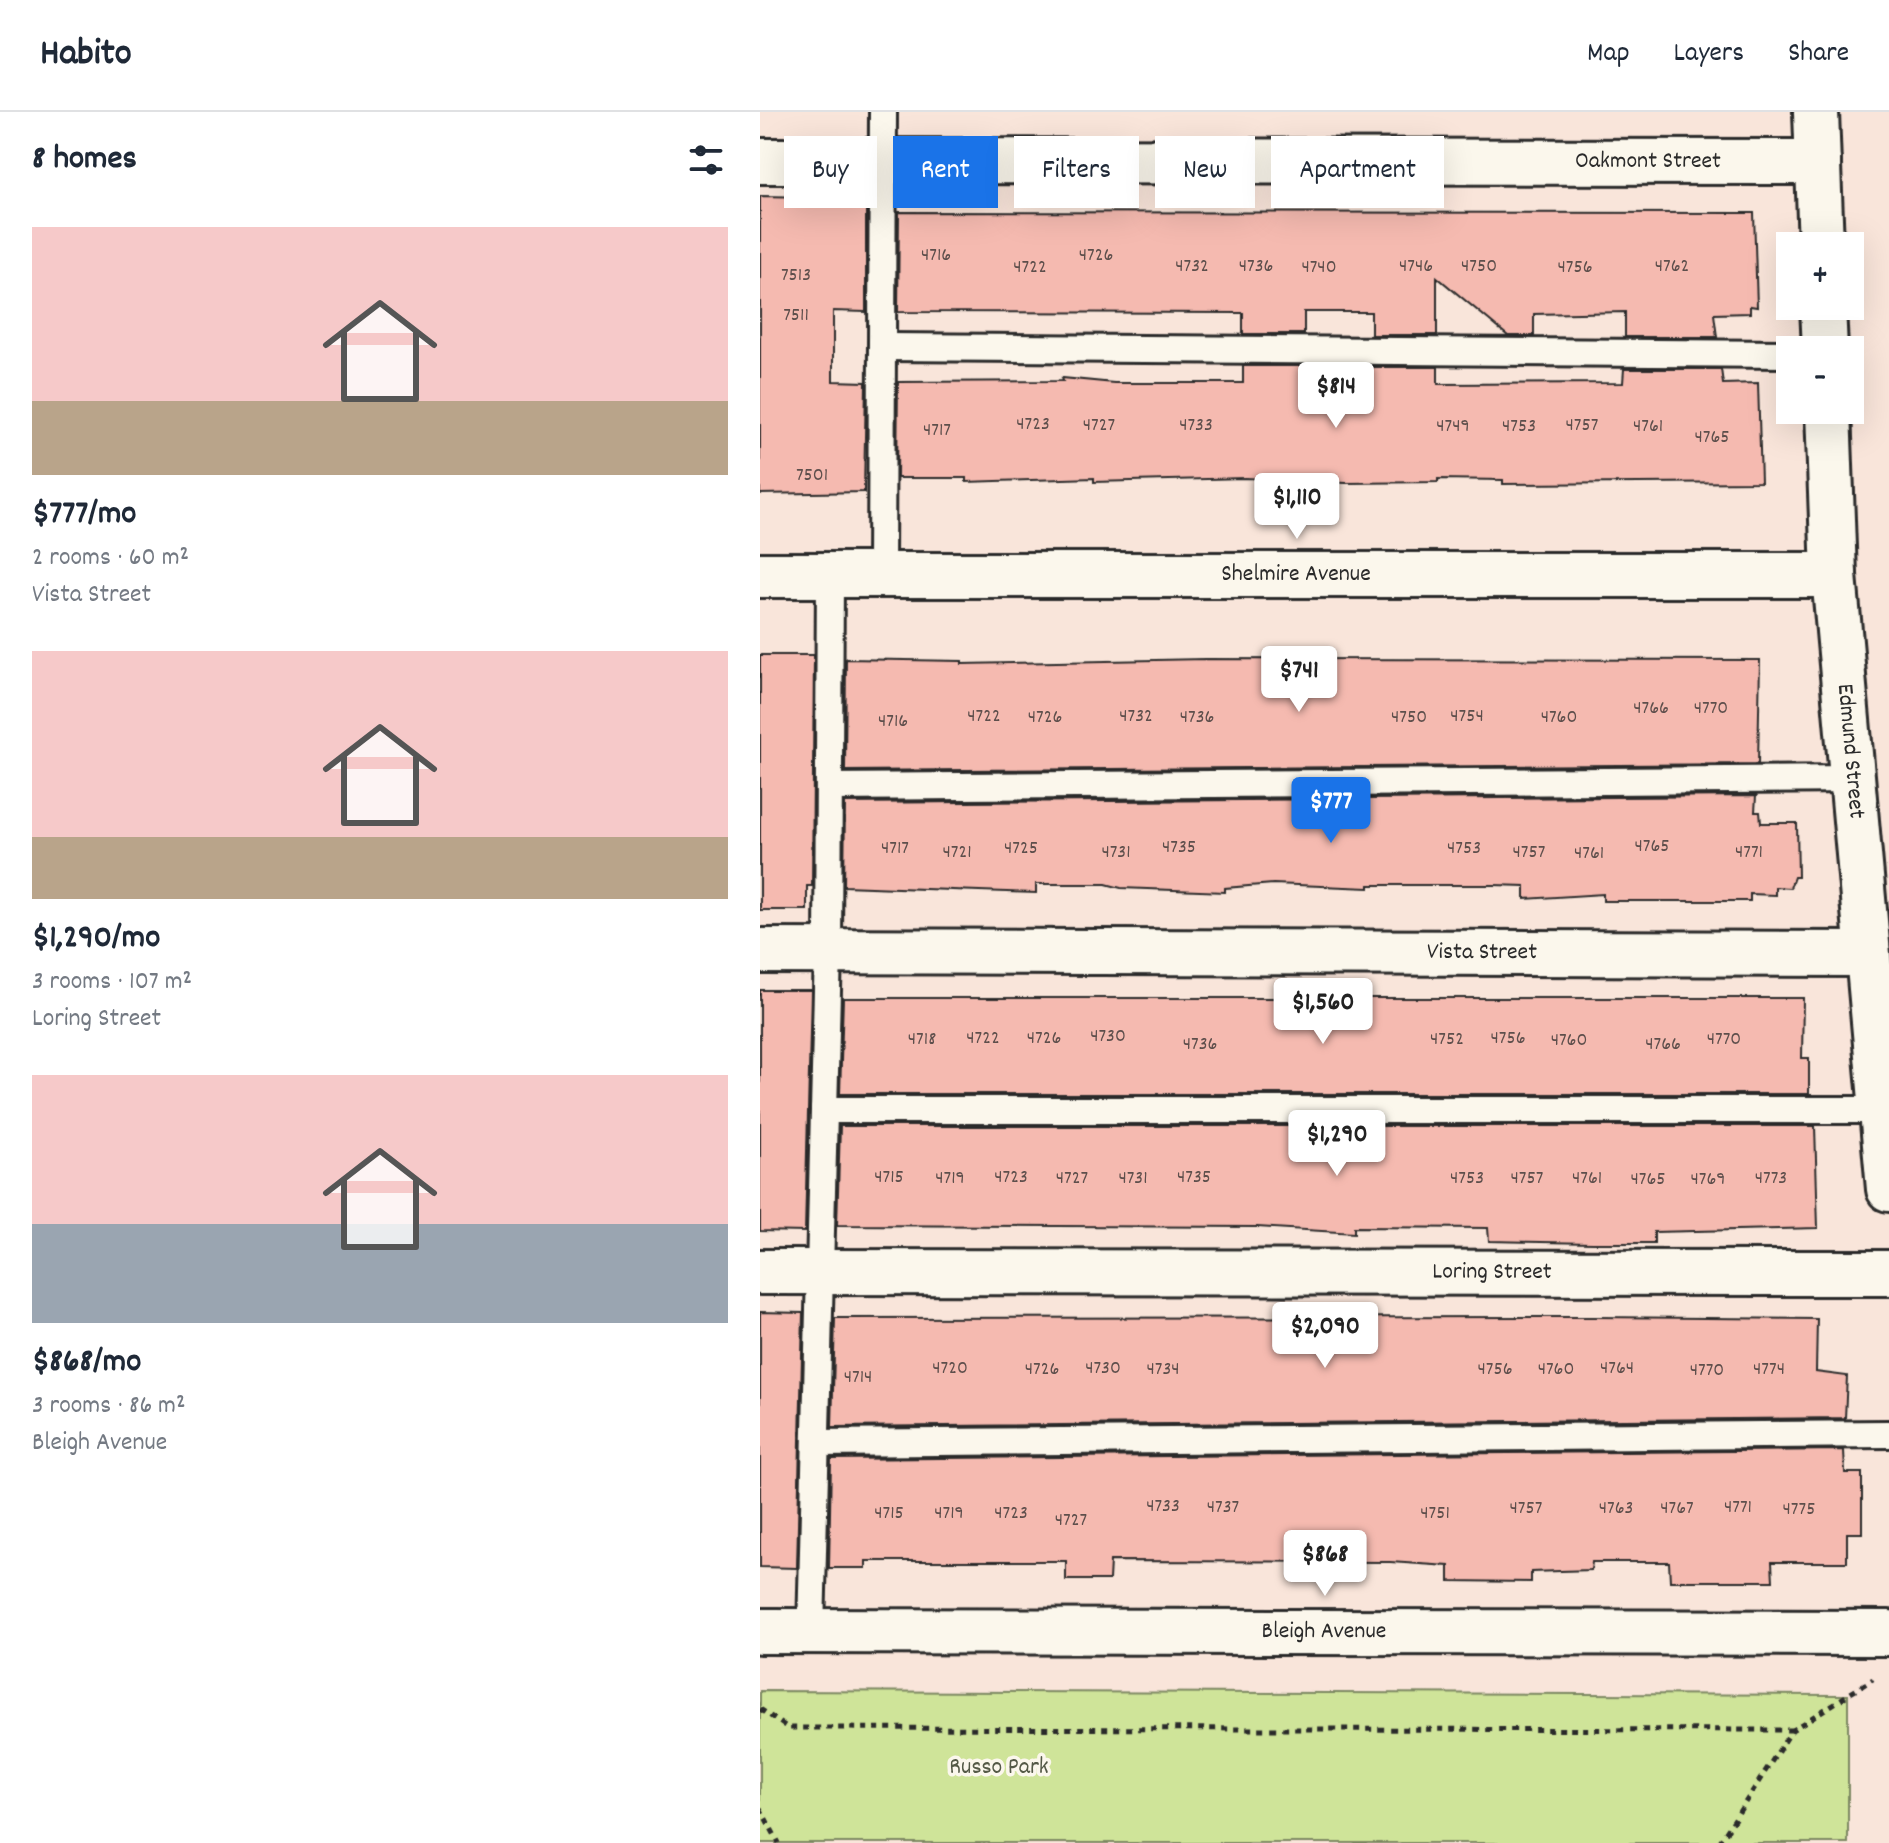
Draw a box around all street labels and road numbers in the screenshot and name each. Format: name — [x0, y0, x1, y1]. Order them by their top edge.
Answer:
street label: Oakmont Street — [1575, 145, 1721, 179]
street label: Shelmire Avenue — [1221, 558, 1371, 592]
street label: Edmund Street — [1827, 682, 1873, 820]
street label: Vista Street — [1427, 936, 1537, 970]
street label: Loring Street — [1432, 1256, 1552, 1290]
street label: Bleigh Avenue — [1262, 1615, 1386, 1649]

